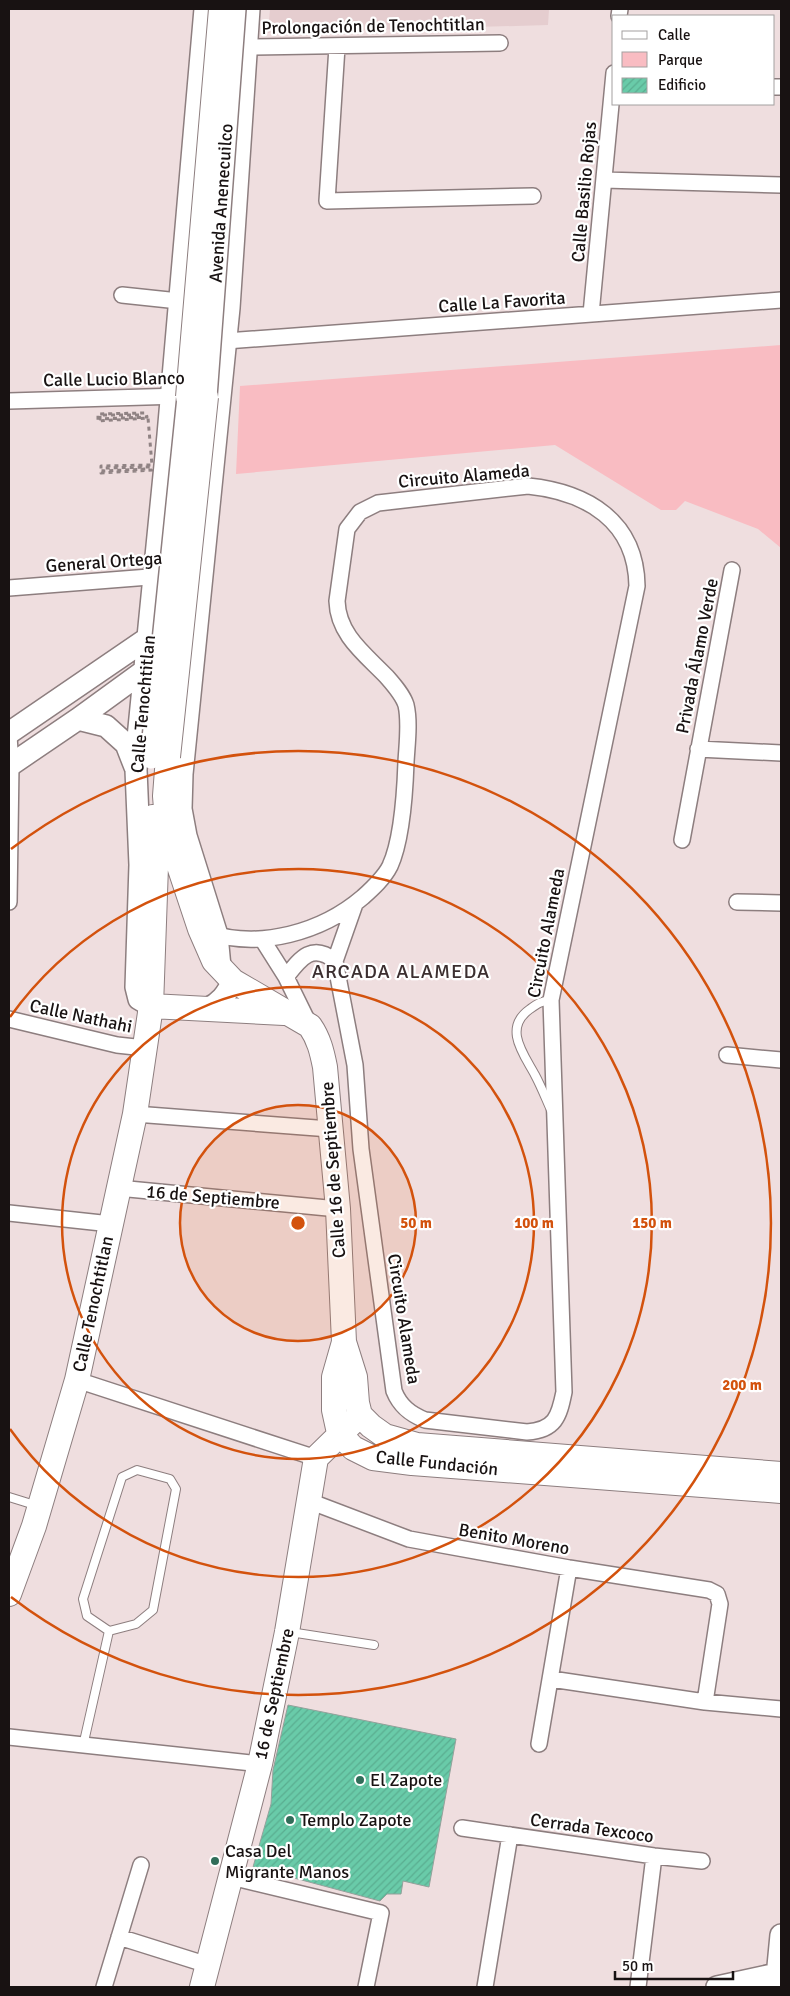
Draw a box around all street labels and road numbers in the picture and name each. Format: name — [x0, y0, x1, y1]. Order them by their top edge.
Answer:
street label: Prolongación de Tenochtitlan — [261, 13, 485, 39]
street label: Calle Basilio Rojas — [567, 121, 601, 263]
street label: Avenida Anenecuilco — [204, 123, 238, 283]
street label: Calle La Favorita — [438, 287, 566, 317]
street label: Calle Lucio Blanco — [43, 367, 185, 391]
street label: Circuito Alameda — [397, 459, 531, 493]
street label: General Ortega — [45, 547, 163, 577]
street label: Privada Álamo Verde — [671, 576, 723, 736]
street label: Calle Tenochtitlan — [126, 634, 160, 774]
street label: Circuito Alameda — [523, 866, 569, 1000]
street label: Calle Nathahi — [28, 994, 134, 1038]
street label: Calle 16 de Septiembre — [316, 1081, 350, 1259]
street label: 16 de Septiembre — [145, 1180, 281, 1214]
street label: Calle Tenochtitlan — [68, 1234, 118, 1374]
street label: Circuito Alameda — [383, 1252, 425, 1386]
street label: Calle Fundación — [375, 1446, 499, 1480]
street label: Benito Moreno — [457, 1518, 571, 1560]
street label: 16 de Septiembre — [249, 1626, 299, 1762]
street label: Cerrada Texcoco — [529, 1808, 655, 1848]

